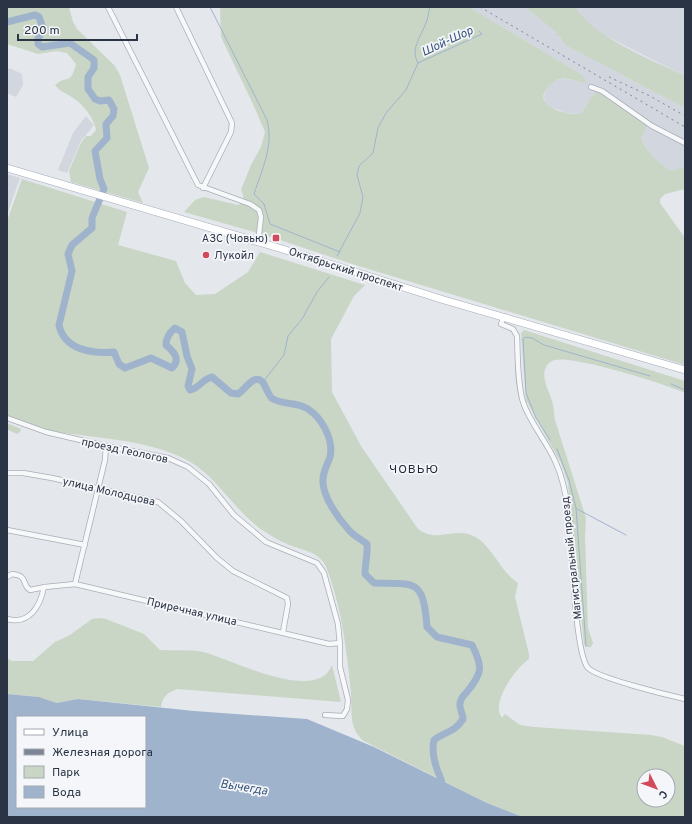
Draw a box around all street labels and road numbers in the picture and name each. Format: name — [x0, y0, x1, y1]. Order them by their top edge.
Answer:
street label: Октябрьский проспект — [287, 245, 405, 295]
street label: проезд Геологов — [80, 435, 169, 467]
street label: улица Молодцова — [61, 475, 157, 509]
street label: Магистральный проезд — [559, 496, 585, 620]
street label: Приречная улица — [145, 595, 238, 629]

